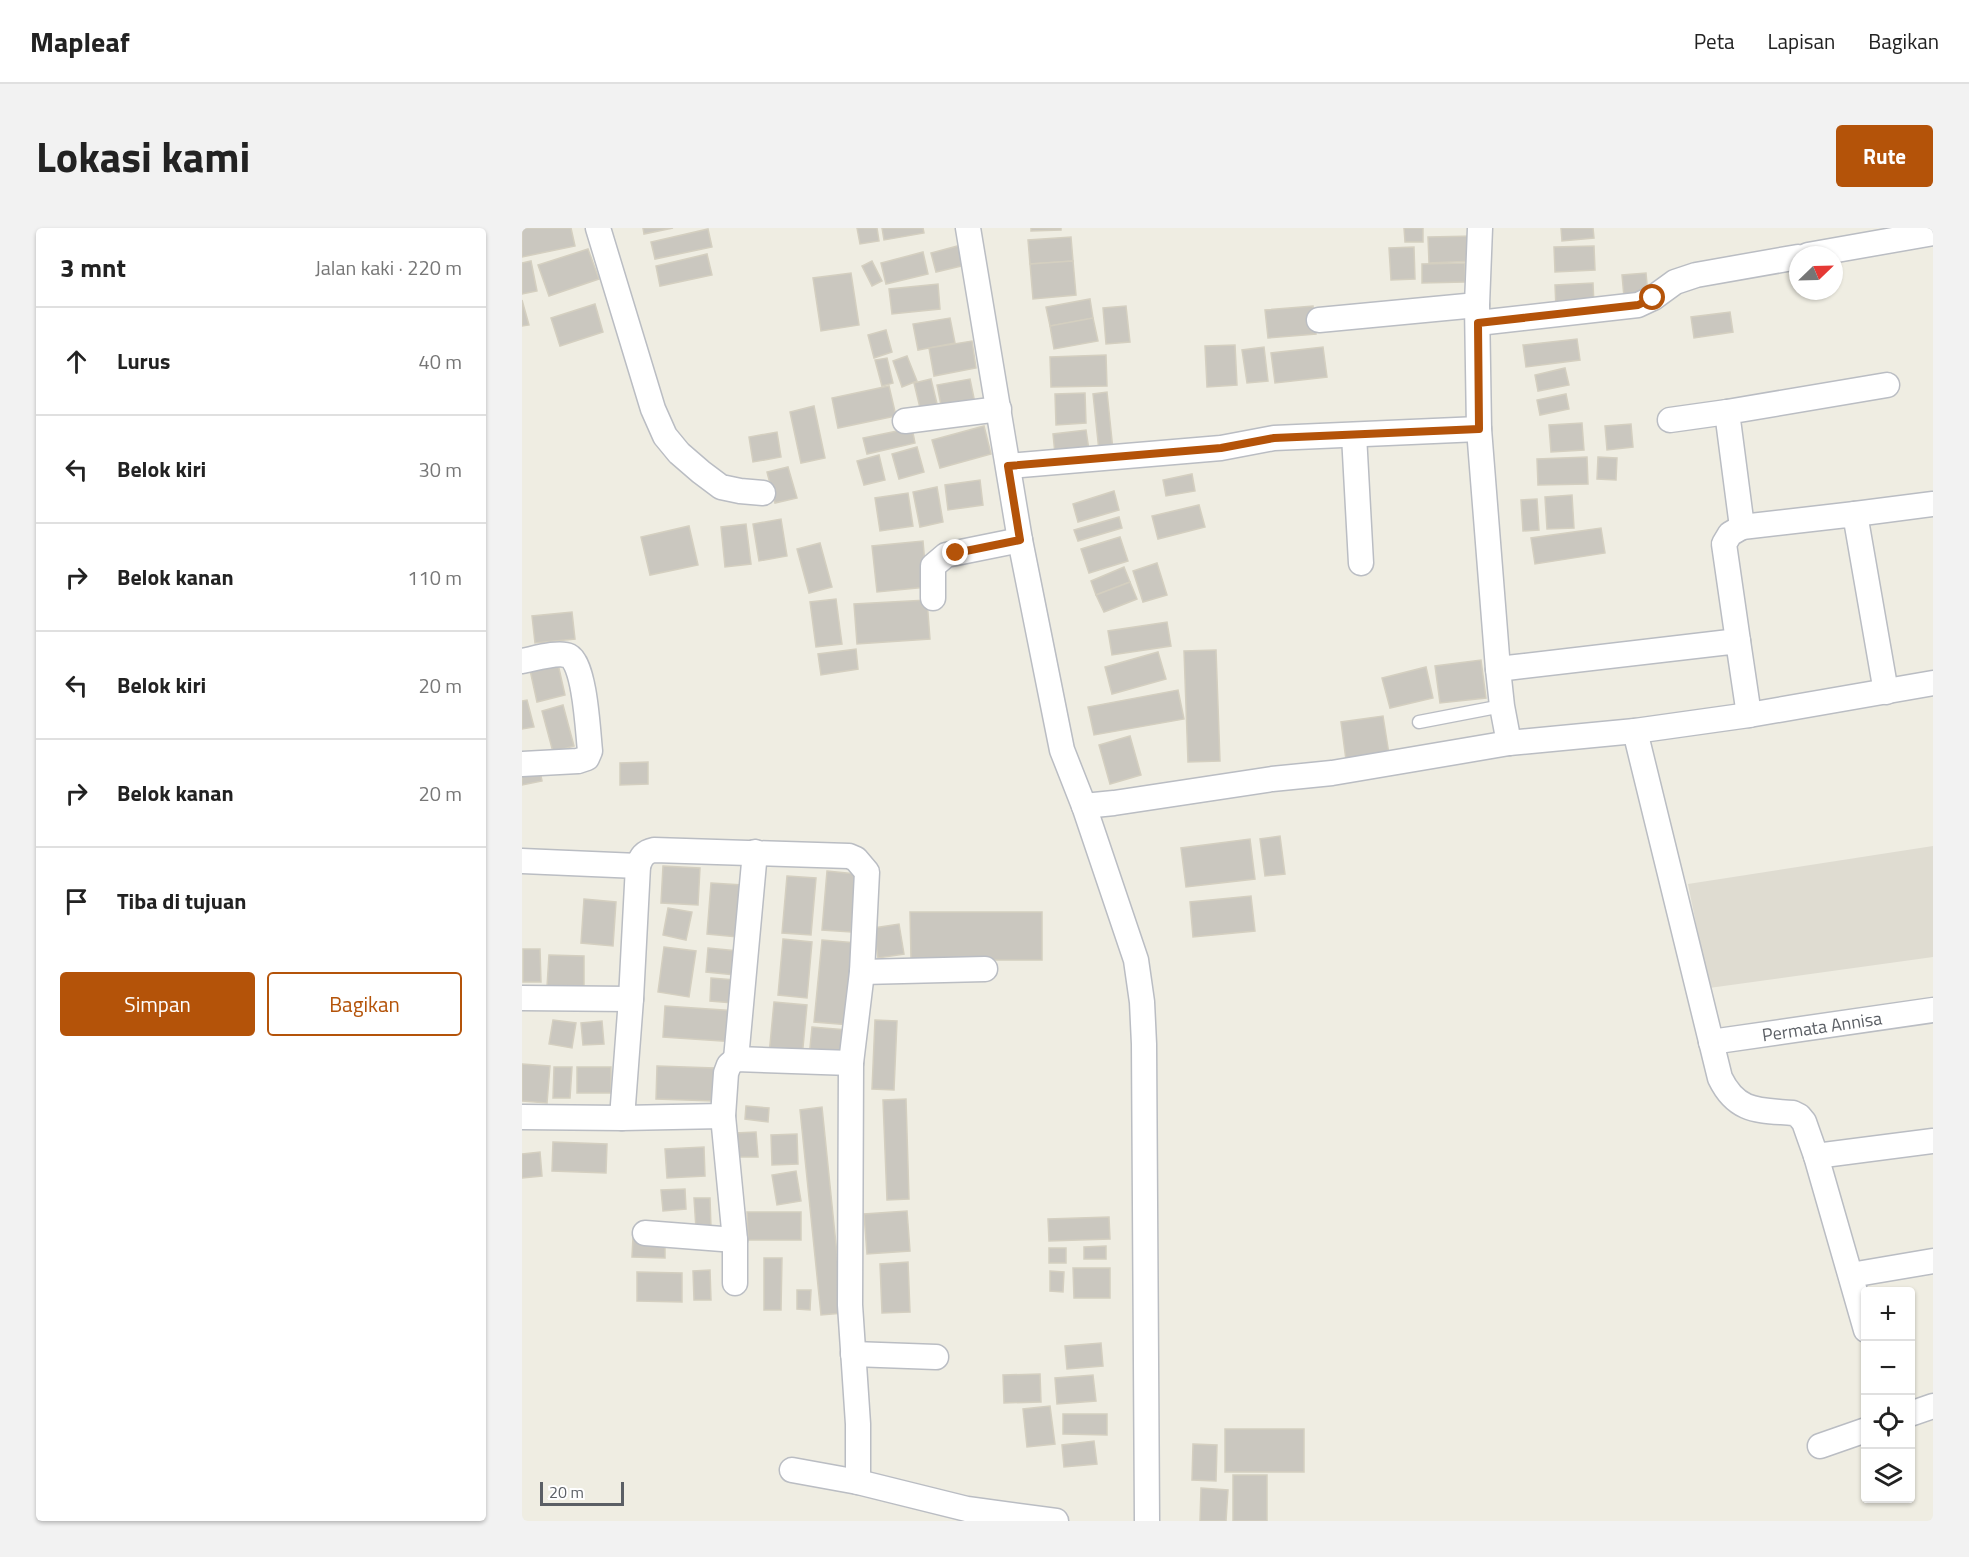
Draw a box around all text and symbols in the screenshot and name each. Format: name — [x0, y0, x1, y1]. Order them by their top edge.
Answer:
text: Mapleaf — [30, 20, 130, 63]
text: Peta — [1694, 25, 1735, 57]
text: Lapisan — [1768, 25, 1835, 57]
text: Bagikan — [1868, 25, 1939, 57]
text: Lokasi kami — [36, 124, 250, 188]
button: Rute — [1836, 125, 1933, 187]
north arrow — [1789, 246, 1843, 300]
text: 3 mnt — [60, 248, 126, 287]
text: Jalan kaki · 220 m — [315, 252, 462, 283]
route start — [1639, 284, 1665, 310]
text: Lurus — [117, 344, 170, 378]
icon: ahead — [60, 345, 93, 378]
text: 40 m — [418, 346, 462, 377]
text: Belok kiri — [117, 452, 206, 486]
icon: left — [60, 453, 93, 486]
text: 30 m — [418, 454, 462, 485]
route end — [942, 539, 968, 565]
text: Belok kanan — [117, 560, 234, 594]
icon: right — [60, 561, 93, 594]
text: 110 m — [407, 562, 462, 593]
text: Belok kiri — [117, 668, 206, 702]
icon: left — [60, 669, 93, 702]
text: 20 m — [418, 670, 462, 701]
text: Belok kanan — [117, 776, 234, 810]
icon: right — [60, 777, 93, 810]
text: 20 m — [418, 778, 462, 809]
text: Tiba di tujuan — [117, 884, 246, 918]
icon: arrive — [60, 885, 93, 918]
button: Simpan — [60, 972, 255, 1036]
button: Bagikan — [267, 972, 462, 1036]
street label: Permata Annisa — [1760, 1004, 1884, 1048]
map controls — [1861, 1287, 1915, 1503]
button: + — [1861, 1287, 1915, 1341]
button: − — [1861, 1341, 1915, 1395]
button: locate — [1861, 1395, 1915, 1449]
button: layers — [1861, 1449, 1915, 1503]
scale bar — [540, 1479, 624, 1506]
text: 20 m — [549, 1480, 584, 1504]

